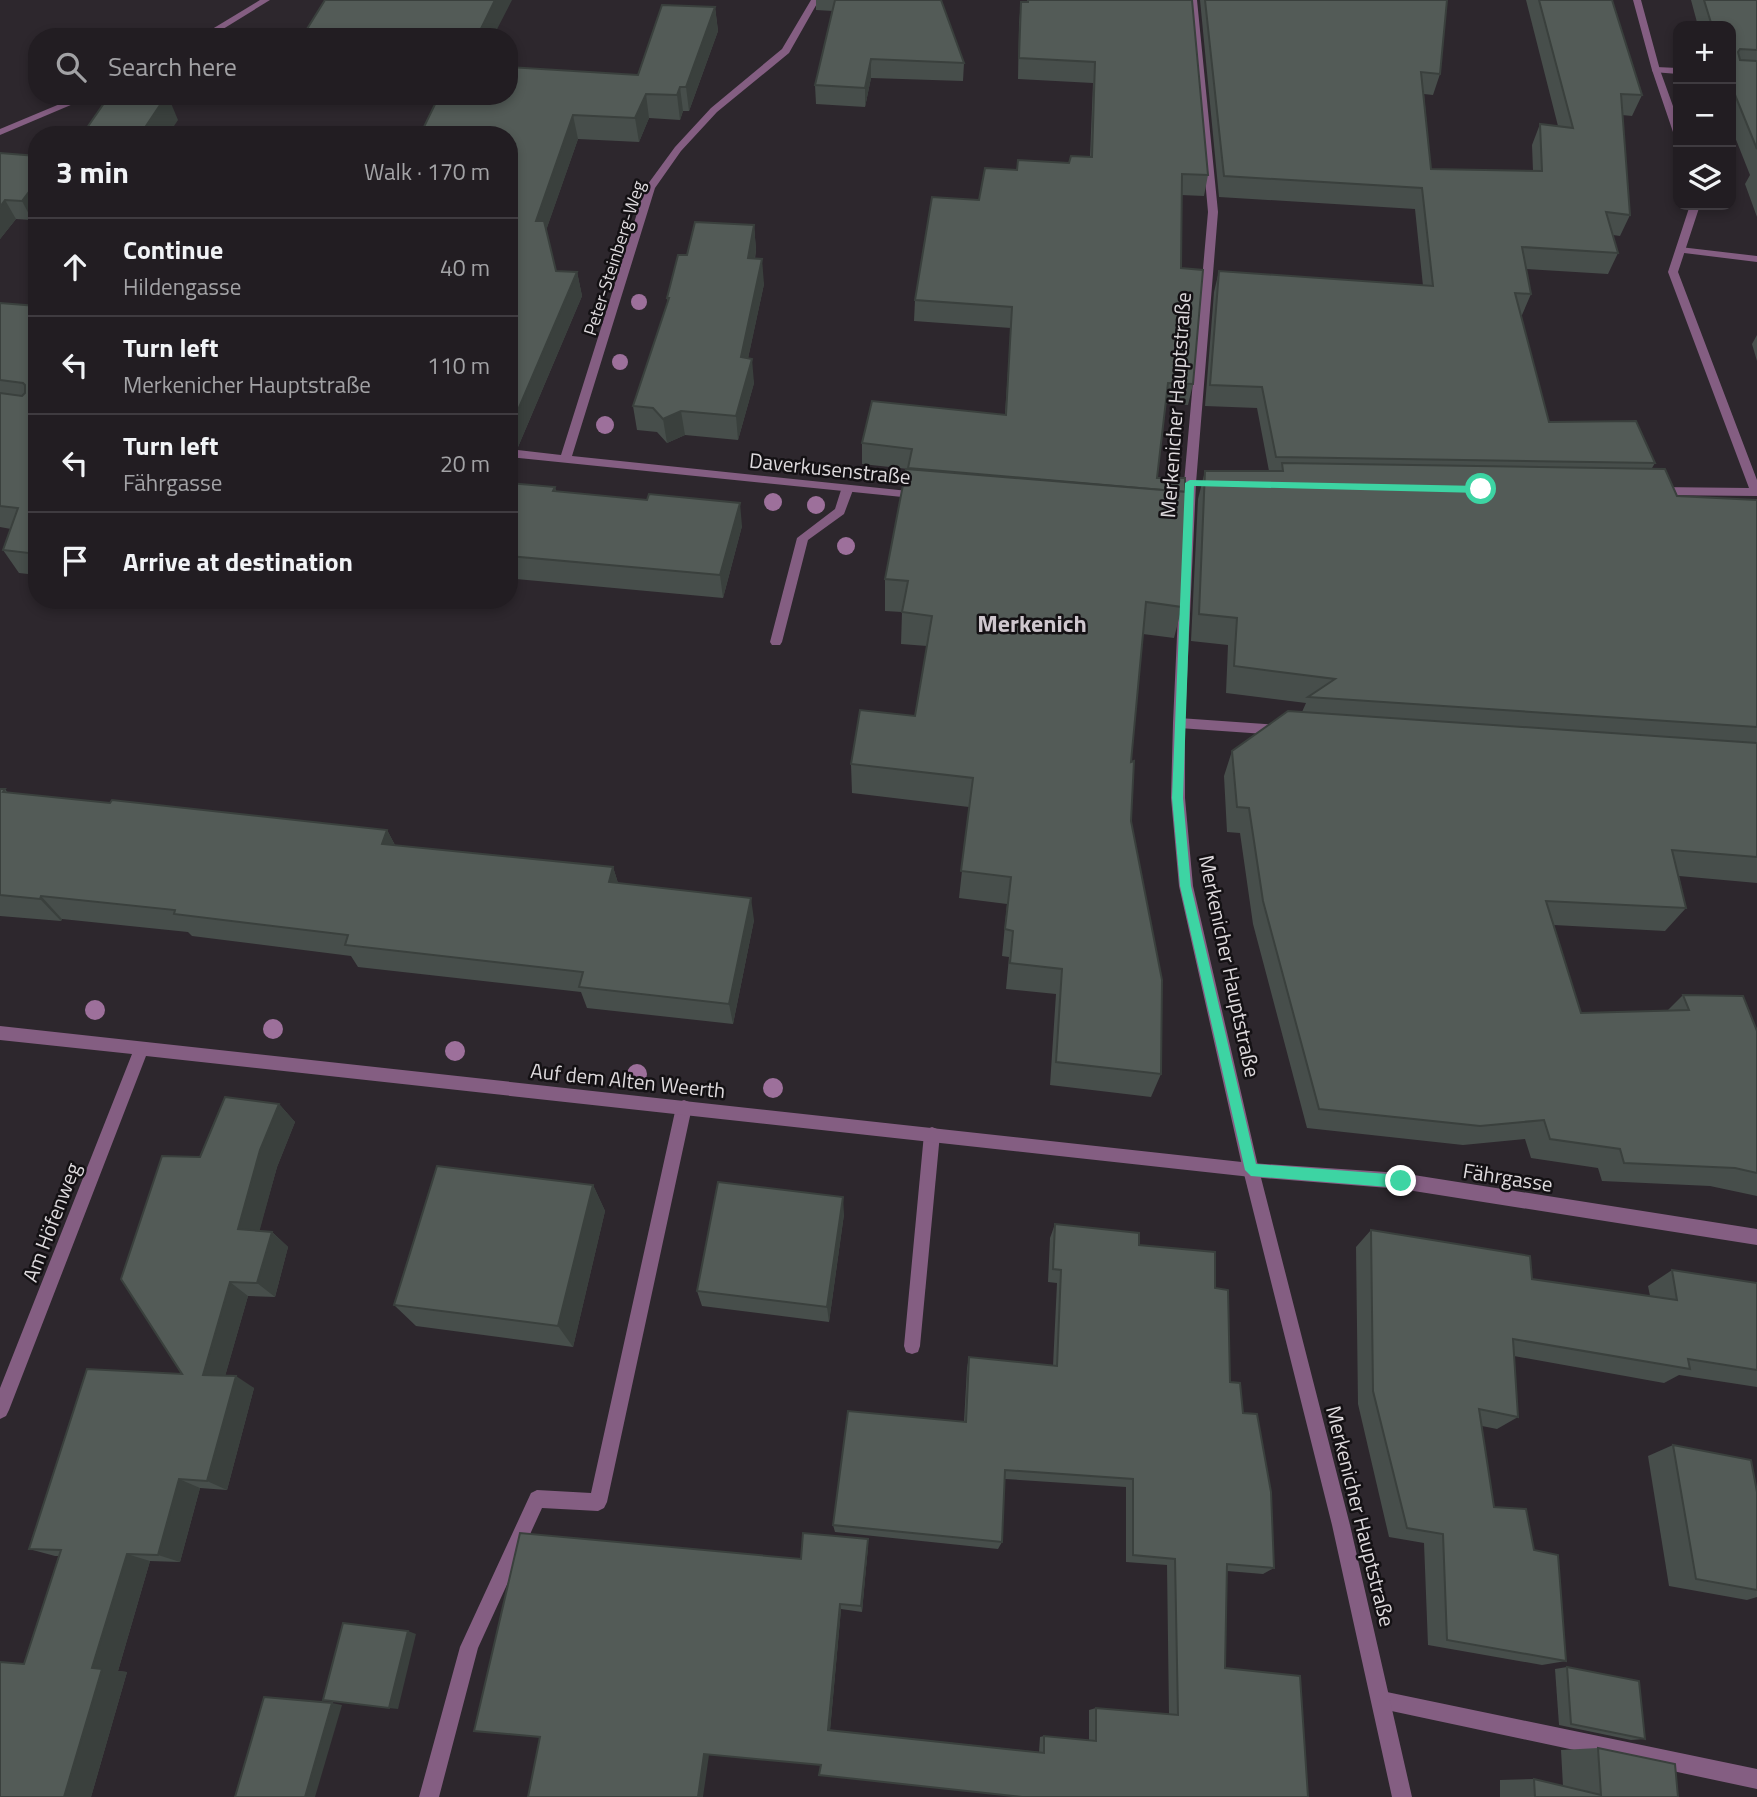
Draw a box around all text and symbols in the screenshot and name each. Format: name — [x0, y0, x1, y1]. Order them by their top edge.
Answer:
map controls — [1673, 21, 1736, 210]
button: + — [1673, 21, 1736, 84]
search box — [28, 28, 518, 105]
text: Search here — [108, 47, 237, 86]
icon: search — [52, 48, 90, 86]
button: − — [1673, 84, 1736, 147]
button: layers — [1673, 147, 1736, 210]
text: 3 min — [56, 149, 129, 195]
text: Walk · 170 m — [364, 154, 490, 189]
street label: Peter-Steinberg-Weg — [576, 177, 652, 339]
text: Continue — [123, 230, 223, 269]
icon: ahead — [56, 248, 94, 286]
text: 40 m — [440, 250, 490, 285]
text: Hildengasse — [123, 269, 241, 304]
street label: Merkenicher Hauptstraße — [1151, 291, 1199, 519]
text: Turn left — [123, 328, 218, 367]
icon: left — [56, 346, 94, 384]
text: 110 m — [427, 348, 490, 383]
text: Merkenicher Hauptstraße — [123, 367, 371, 402]
text: Turn left — [123, 426, 218, 465]
icon: left — [56, 444, 94, 482]
street label: Daverkusenstraße — [748, 444, 912, 492]
text: 20 m — [440, 446, 490, 481]
text: Fährgasse — [123, 465, 222, 500]
route start — [1465, 473, 1496, 504]
icon: arrive — [56, 542, 94, 580]
text: Arrive at destination — [123, 542, 353, 581]
district label: Merkenich — [977, 605, 1087, 641]
street label: Merkenicher Hauptstraße — [1191, 852, 1269, 1080]
street label: Auf dem Alten Weerth — [529, 1054, 727, 1106]
street label: Fährgasse — [1461, 1154, 1555, 1200]
street label: Am Höfenweg — [14, 1157, 89, 1286]
route end — [1385, 1165, 1416, 1196]
street label: Merkenicher Hauptstraße — [1318, 1402, 1404, 1630]

